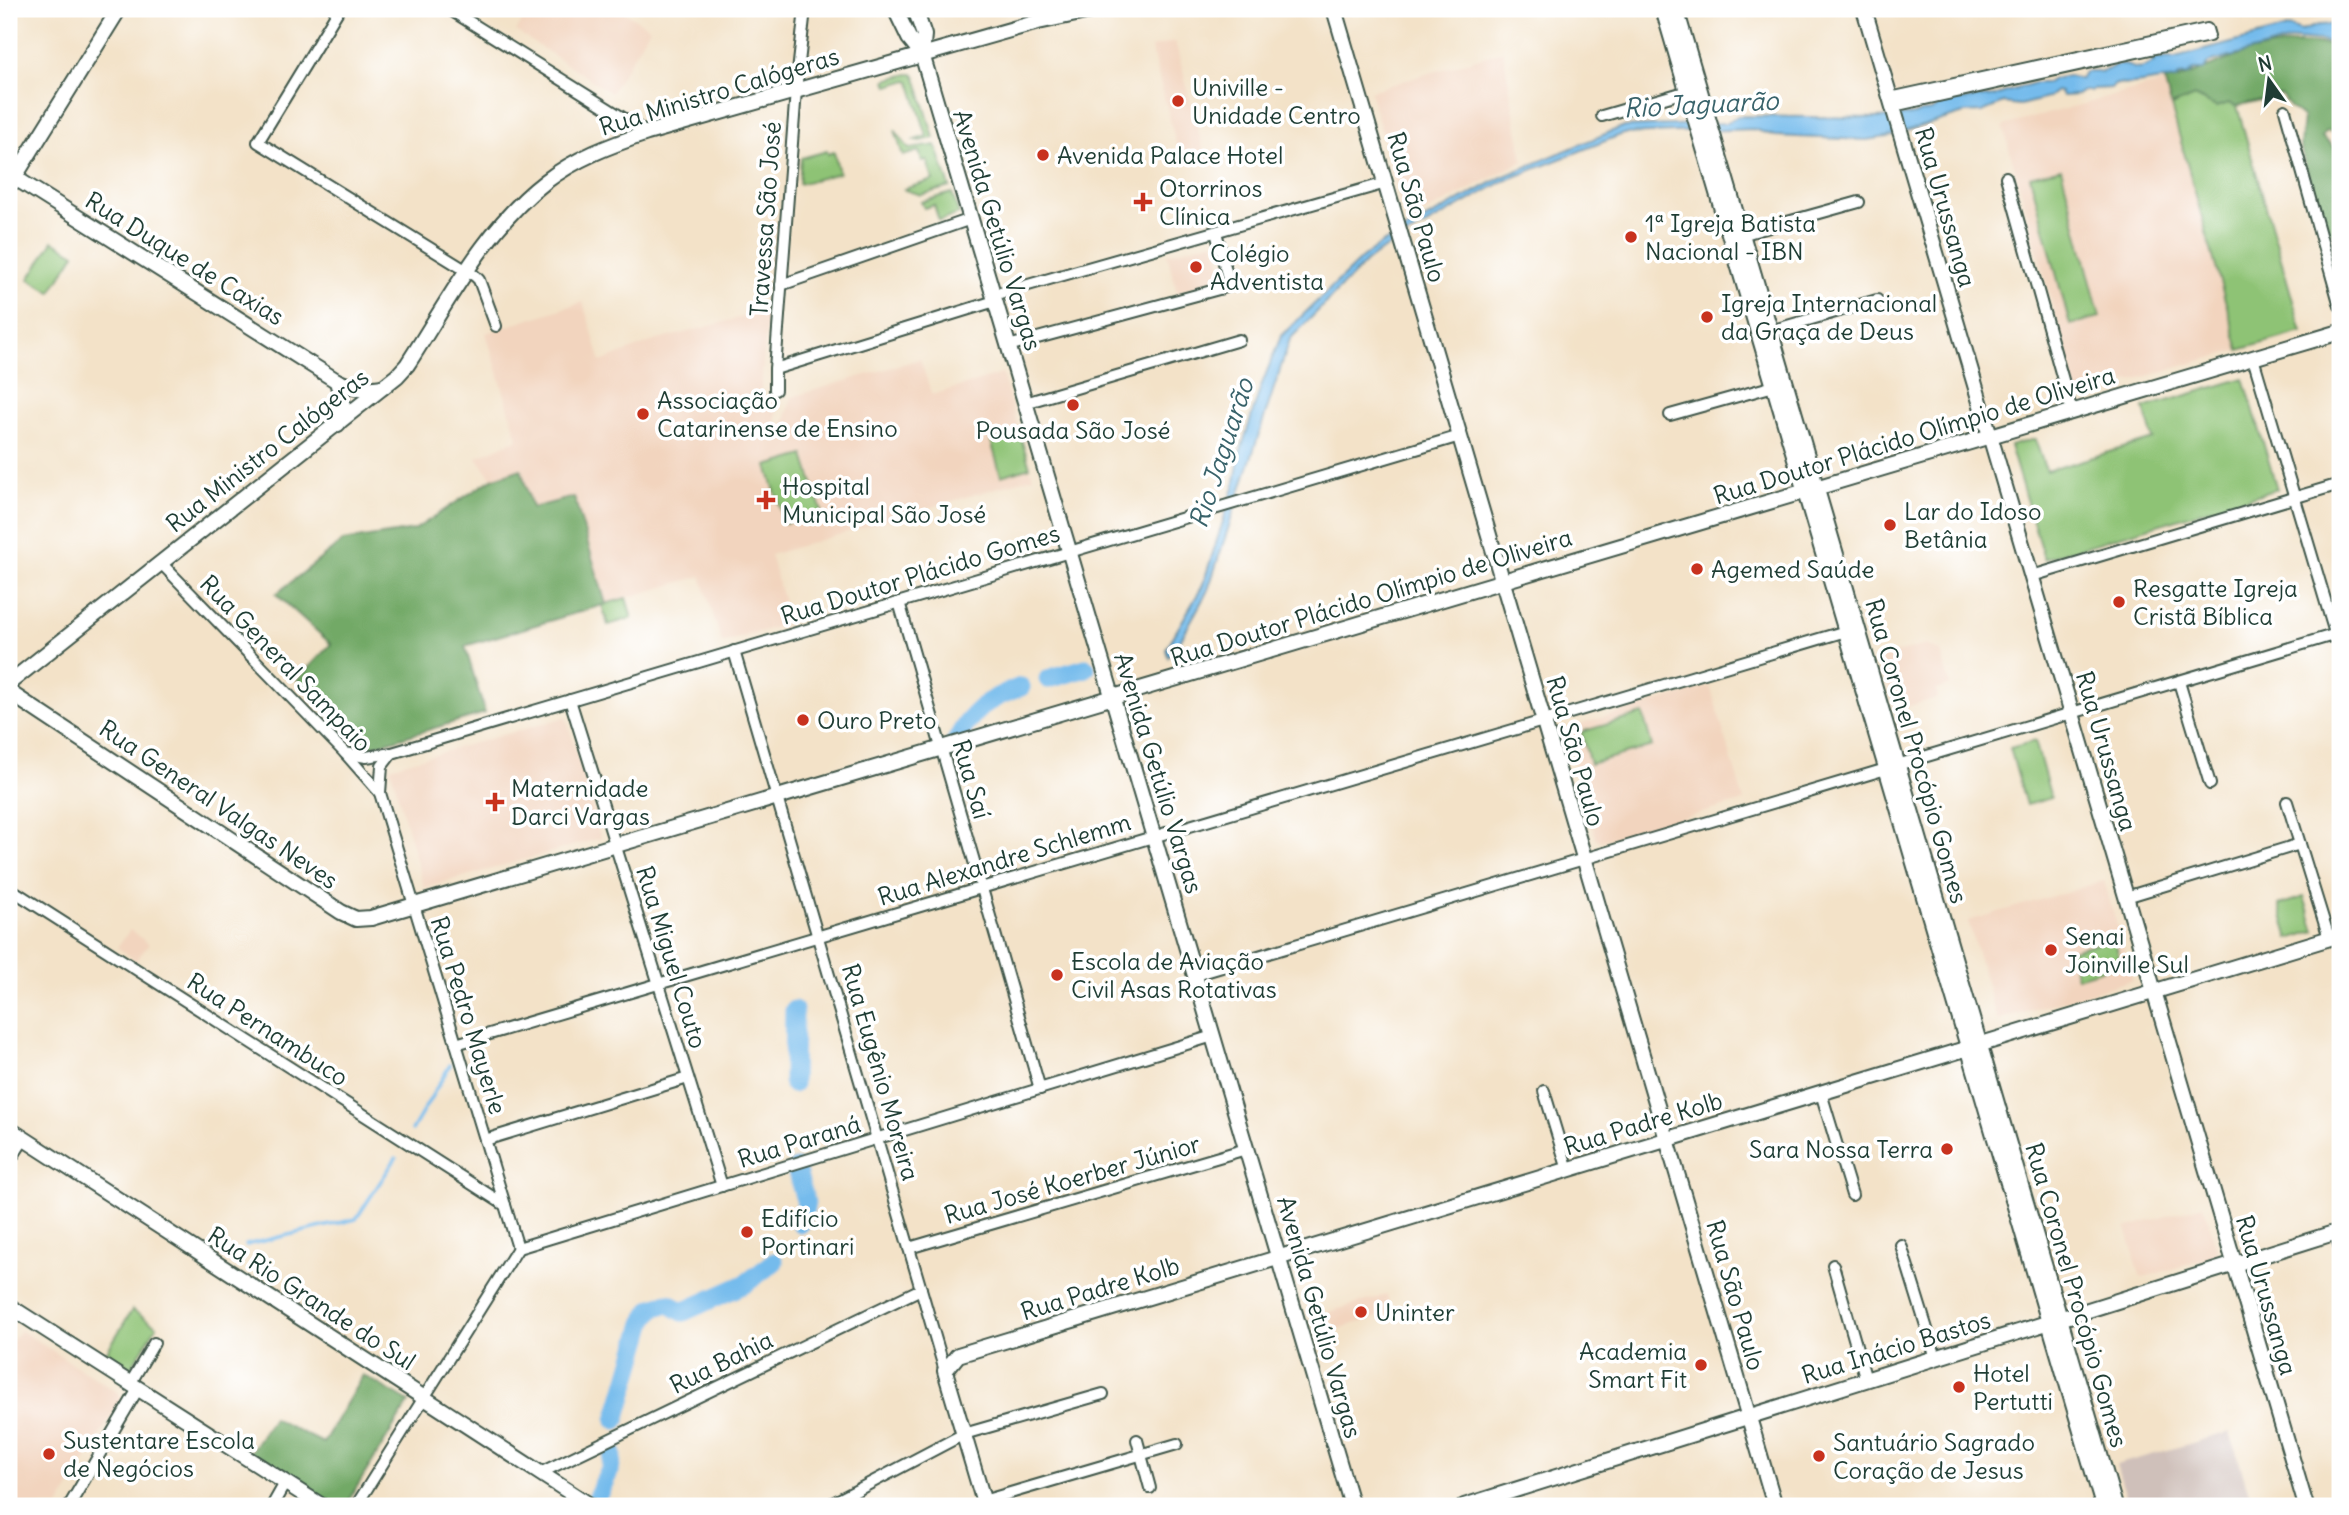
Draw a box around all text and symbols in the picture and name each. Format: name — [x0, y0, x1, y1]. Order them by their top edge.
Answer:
street label: Rua Ministro Calógeras — [596, 40, 842, 142]
north arrow — [2234, 46, 2304, 116]
text: N — [2256, 50, 2274, 77]
place label: Univille - Unidade Centro — [1192, 72, 1361, 130]
water label: Rio Jaguarão — [1623, 83, 1781, 125]
marker: Univille - Unidade Centro — [1170, 93, 1186, 109]
street label: Avenida Getúlio Vargas — [947, 106, 1049, 354]
street label: Travessa São José — [743, 120, 787, 318]
street label: Rua Urussanga — [1909, 124, 1983, 290]
street label: Rua São Paulo — [1381, 128, 1453, 286]
place label: Avenida Palace Hotel — [1057, 140, 1283, 170]
marker: Avenida Palace Hotel — [1035, 147, 1051, 163]
place label: Otorrinos Clínica — [1159, 173, 1262, 231]
street label: Rua Duque de Caxias — [80, 185, 290, 331]
marker: Otorrinos Clínica — [1133, 192, 1153, 212]
place label: 1ª Igreja Batista Nacional - IBN — [1645, 208, 1816, 266]
marker: 1ª Igreja Batista Nacional - IBN — [1623, 229, 1639, 245]
place label: Colégio Adventista — [1210, 238, 1324, 296]
marker: Colégio Adventista — [1188, 259, 1204, 275]
place label: Igreja Internacional da Graça de Deus — [1721, 288, 1937, 346]
marker: Igreja Internacional da Graça de Deus — [1699, 309, 1715, 325]
street label: Rua Doutor Plácido Olímpio de Oliveira — [1710, 360, 2118, 510]
street label: Rua Ministro Calógeras — [160, 362, 374, 538]
water label: Rio Jaguarão — [1181, 373, 1261, 532]
place label: Associação Catarinense de Ensino — [657, 385, 898, 443]
marker: Pousada São José — [1065, 397, 1081, 413]
marker: Associação Catarinense de Ensino — [635, 406, 651, 422]
place label: Pousada São José — [975, 415, 1171, 445]
place label: Hospital Municipal São José — [782, 471, 986, 529]
marker: Hospital Municipal São José — [756, 490, 776, 510]
place label: Lar do Idoso Betânia — [1904, 496, 2041, 554]
street label: Rua Doutor Plácido Gomes — [777, 517, 1063, 631]
marker: Lar do Idoso Betânia — [1882, 517, 1898, 533]
street label: Rua Doutor Plácido Olímpio de Oliveira — [1167, 522, 1575, 672]
place label: Agemed Saúde — [1711, 554, 1874, 584]
marker: Agemed Saúde — [1689, 561, 1705, 577]
street label: Rua General Sampaio — [194, 568, 378, 758]
place label: Resgatte Igreja Cristã Bíblica — [2133, 573, 2298, 631]
marker: Resgatte Igreja Cristã Bíblica — [2111, 594, 2127, 610]
street label: Rua Coronel Procópio Gomes — [1859, 595, 1975, 907]
street label: Avenida Getúlio Vargas — [1108, 649, 1210, 897]
street label: Rua Urussanga — [2070, 668, 2144, 834]
street label: Rua São Paulo — [1540, 672, 1612, 830]
place label: Ouro Preto — [817, 705, 936, 735]
marker: Ouro Preto — [795, 712, 811, 728]
street label: Rua General Valgas Neves — [94, 713, 344, 895]
street label: Rua Saí — [946, 736, 998, 822]
place label: Maternidade Darci Vargas — [511, 773, 650, 831]
marker: Maternidade Darci Vargas — [485, 792, 505, 812]
street label: Rua Alexandre Schlemm — [874, 806, 1134, 912]
street label: Rua Miguel Couto — [630, 862, 714, 1052]
street label: Rua Pedro Mayerle — [425, 912, 513, 1118]
place label: Senai Joinville Sul — [2065, 921, 2189, 979]
marker: Senai Joinville Sul — [2043, 942, 2059, 958]
place label: Escola de Aviação Civil Asas Rotativas — [1071, 946, 1277, 1004]
street label: Rua Eugênio Moreira — [836, 960, 926, 1184]
street label: Rua Pernambuco — [182, 966, 354, 1092]
marker: Escola de Aviação Civil Asas Rotativas — [1049, 967, 1065, 983]
street label: Rua Padre Kolb — [1560, 1085, 1726, 1161]
street label: Rua Paraná — [734, 1108, 864, 1174]
street label: Rua José Koerber Júnior — [941, 1128, 1204, 1230]
place label: Sara Nossa Terra — [1749, 1134, 1933, 1164]
street label: Rua Coronel Procópio Gomes — [2019, 1139, 2135, 1451]
marker: Sara Nossa Terra — [1939, 1141, 1955, 1157]
street label: Avenida Getúlio Vargas — [1271, 1193, 1369, 1441]
place label: Edifício Portinari — [761, 1203, 854, 1261]
street label: Rua Urussanga — [2230, 1212, 2304, 1378]
street label: Rua São Paulo — [1700, 1216, 1772, 1374]
street label: Rua Rio Grande do Sul — [203, 1220, 421, 1376]
marker: Edifício Portinari — [739, 1224, 755, 1240]
street label: Rua Padre Kolb — [1017, 1250, 1183, 1326]
place label: Uninter — [1375, 1297, 1455, 1327]
marker: Uninter — [1353, 1304, 1369, 1320]
street label: Rua Inácio Bastos — [1798, 1304, 1994, 1390]
street label: Rua Bahia — [665, 1324, 777, 1400]
place label: Academia Smart Fit — [1579, 1336, 1687, 1394]
marker: Academia Smart Fit — [1693, 1357, 1709, 1373]
place label: Hotel Pertutti — [1973, 1358, 2053, 1416]
marker: Hotel Pertutti — [1951, 1379, 1967, 1395]
place label: Sustentare Escola de Negócios — [63, 1425, 255, 1483]
place label: Santuário Sagrado Coração de Jesus — [1833, 1427, 2035, 1485]
marker: Sustentare Escola de Negócios — [41, 1446, 57, 1462]
marker: Santuário Sagrado Coração de Jesus — [1811, 1448, 1827, 1464]

